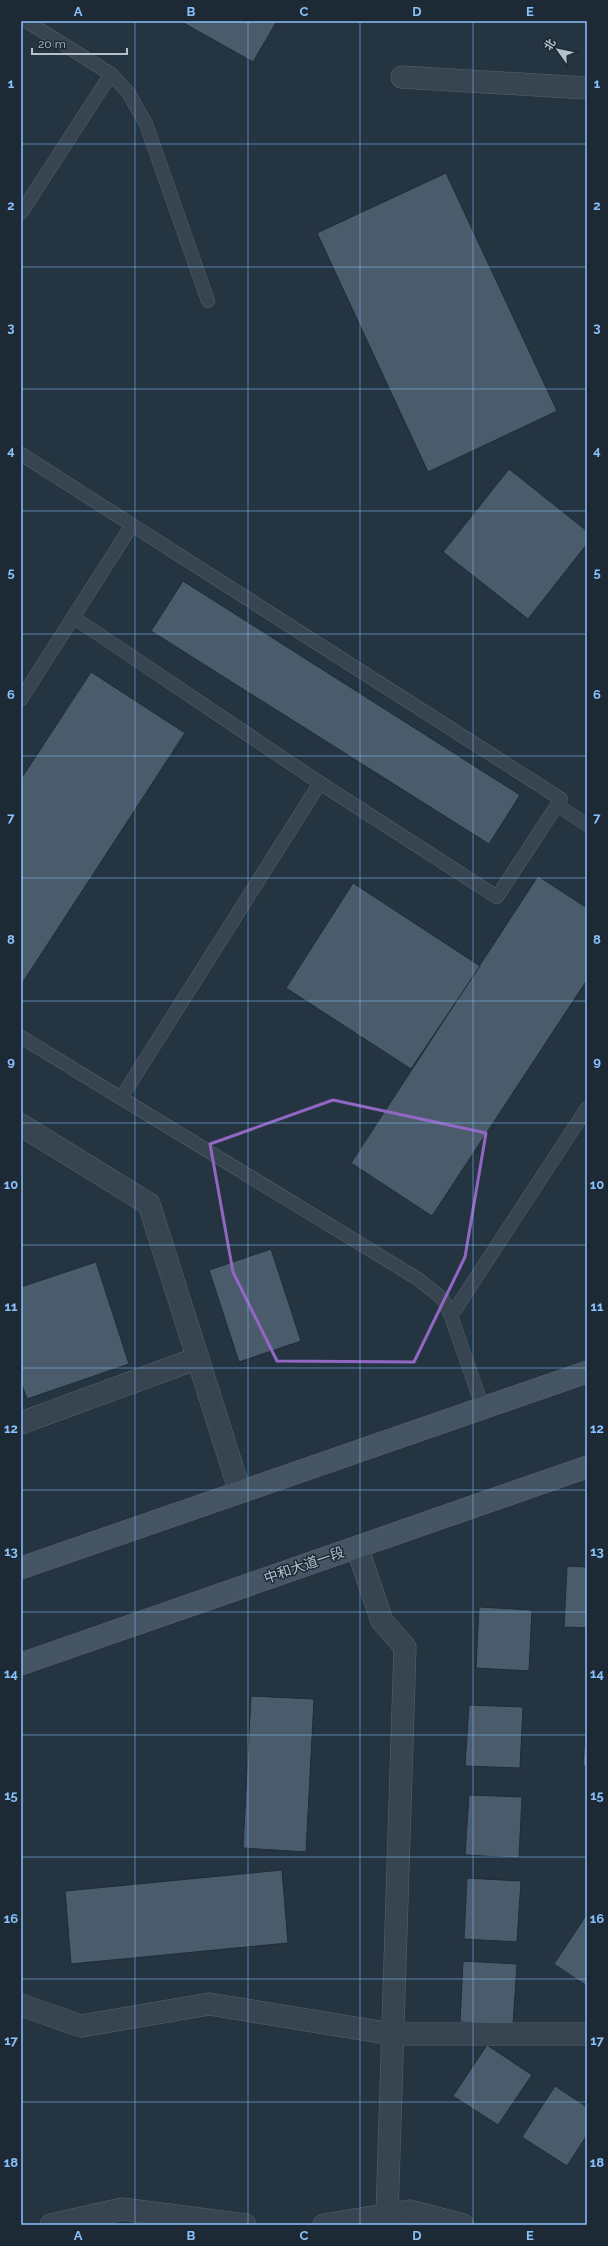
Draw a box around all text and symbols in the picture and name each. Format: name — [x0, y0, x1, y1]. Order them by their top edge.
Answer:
text: A — [74, 4, 83, 19]
text: B — [187, 4, 196, 19]
text: C — [300, 4, 309, 19]
text: D — [412, 4, 422, 19]
text: E — [526, 4, 534, 19]
scale bar — [32, 30, 127, 56]
north arrow — [538, 30, 578, 70]
text: 20 m — [38, 37, 66, 51]
text: 北 — [542, 37, 558, 53]
text: 1 — [8, 76, 15, 91]
text: 1 — [594, 76, 601, 91]
text: 2 — [7, 198, 15, 213]
text: 2 — [593, 198, 601, 213]
text: 3 — [7, 320, 15, 335]
text: 3 — [593, 320, 601, 335]
text: 4 — [7, 443, 15, 458]
text: 4 — [593, 443, 601, 458]
text: 5 — [7, 565, 15, 580]
text: 5 — [593, 565, 601, 580]
text: 6 — [7, 687, 15, 702]
text: 6 — [593, 687, 601, 702]
text: 7 — [7, 810, 15, 825]
text: 7 — [593, 810, 601, 825]
text: 8 — [7, 932, 15, 947]
text: 8 — [593, 932, 601, 947]
text: 9 — [7, 1054, 15, 1069]
text: 9 — [593, 1054, 601, 1069]
text: 10 — [4, 1177, 18, 1192]
text: 10 — [590, 1177, 604, 1192]
text: 11 — [5, 1299, 18, 1314]
text: 11 — [591, 1299, 604, 1314]
text: 12 — [4, 1421, 18, 1436]
text: 12 — [590, 1421, 604, 1436]
text: 13 — [4, 1544, 18, 1559]
street label: 中和大道一段 — [262, 1544, 346, 1586]
text: 13 — [590, 1544, 604, 1559]
text: 14 — [4, 1666, 18, 1681]
text: 14 — [590, 1666, 604, 1681]
text: 15 — [4, 1788, 18, 1803]
text: 15 — [590, 1788, 604, 1803]
text: 16 — [4, 1911, 18, 1926]
text: 16 — [590, 1911, 604, 1926]
text: 17 — [4, 2033, 19, 2048]
text: 17 — [590, 2033, 605, 2048]
text: 18 — [4, 2155, 18, 2170]
text: 18 — [590, 2155, 604, 2170]
text: A — [74, 2228, 83, 2243]
text: B — [187, 2228, 196, 2243]
text: C — [300, 2228, 309, 2243]
text: D — [412, 2228, 422, 2243]
text: E — [526, 2228, 534, 2243]

